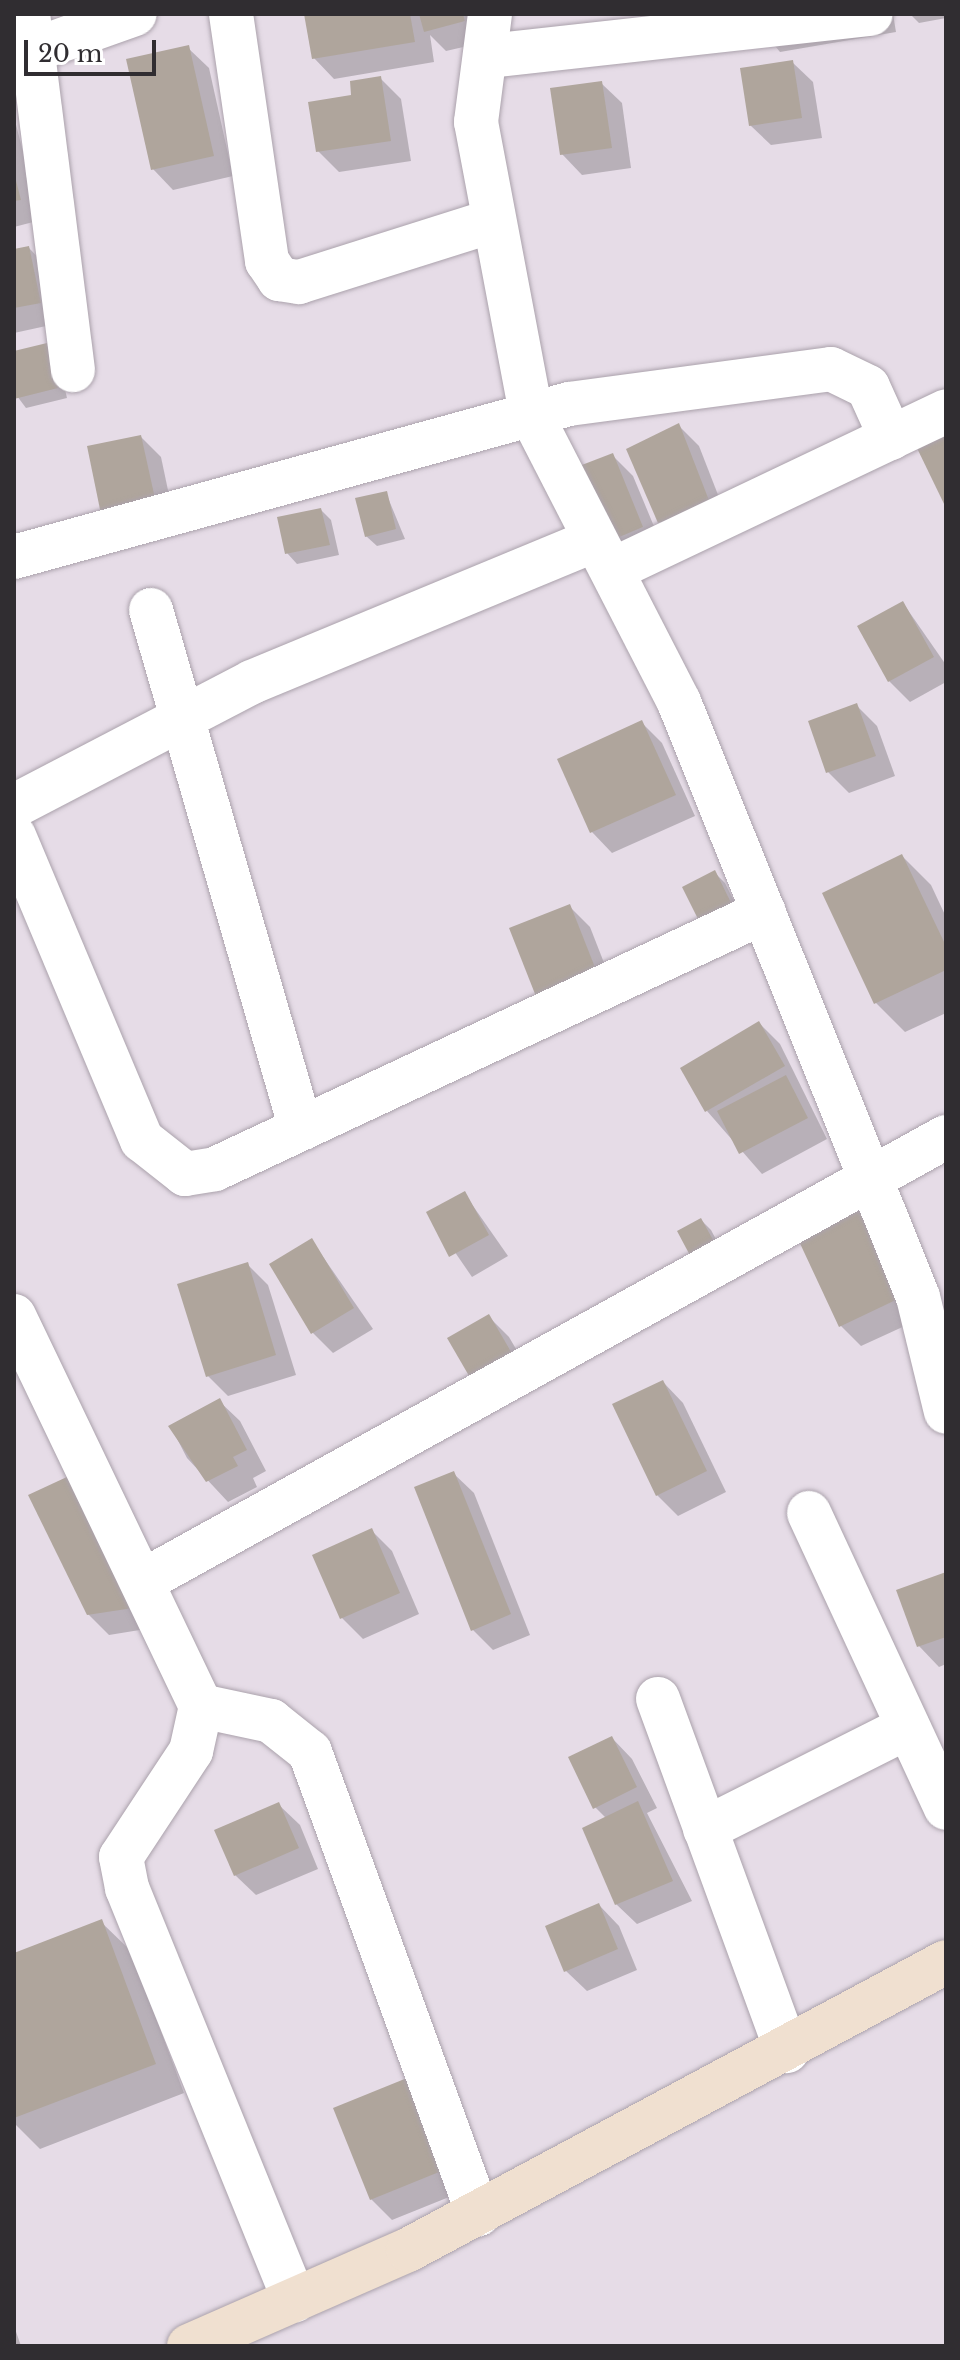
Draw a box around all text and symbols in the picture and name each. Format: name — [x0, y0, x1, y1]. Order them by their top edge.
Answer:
scale bar — [28, 24, 160, 74]
text: 20 m — [38, 39, 103, 68]

